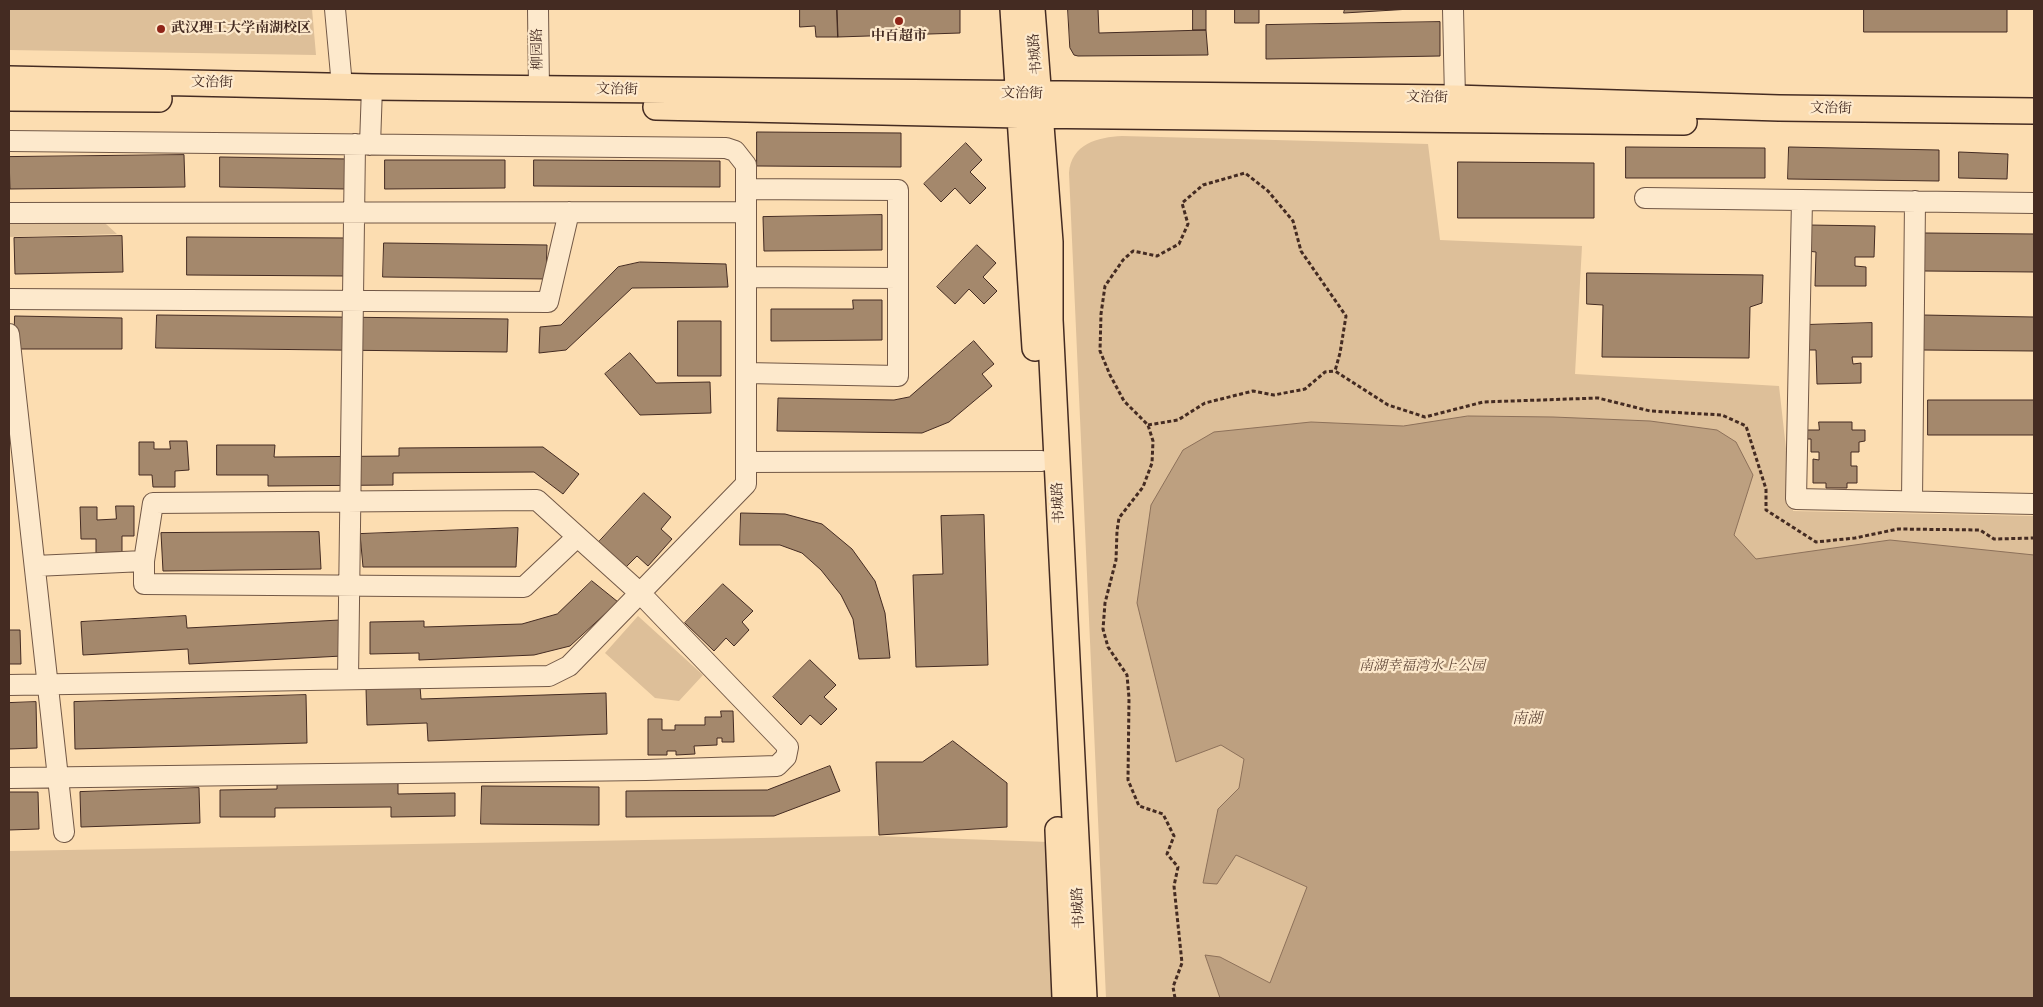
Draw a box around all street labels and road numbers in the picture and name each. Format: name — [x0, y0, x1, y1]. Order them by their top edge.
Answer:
street label: 柳园路 — [529, 28, 547, 70]
street label: 书城路 — [1026, 32, 1046, 76]
street label: 文治街 — [191, 74, 233, 92]
street label: 文治街 — [596, 81, 638, 99]
street label: 文治街 — [1001, 85, 1043, 103]
street label: 文治街 — [1406, 89, 1448, 107]
street label: 文治街 — [1810, 100, 1852, 118]
street label: 书城路 — [1050, 482, 1068, 524]
street label: 书城路 — [1070, 887, 1088, 929]

